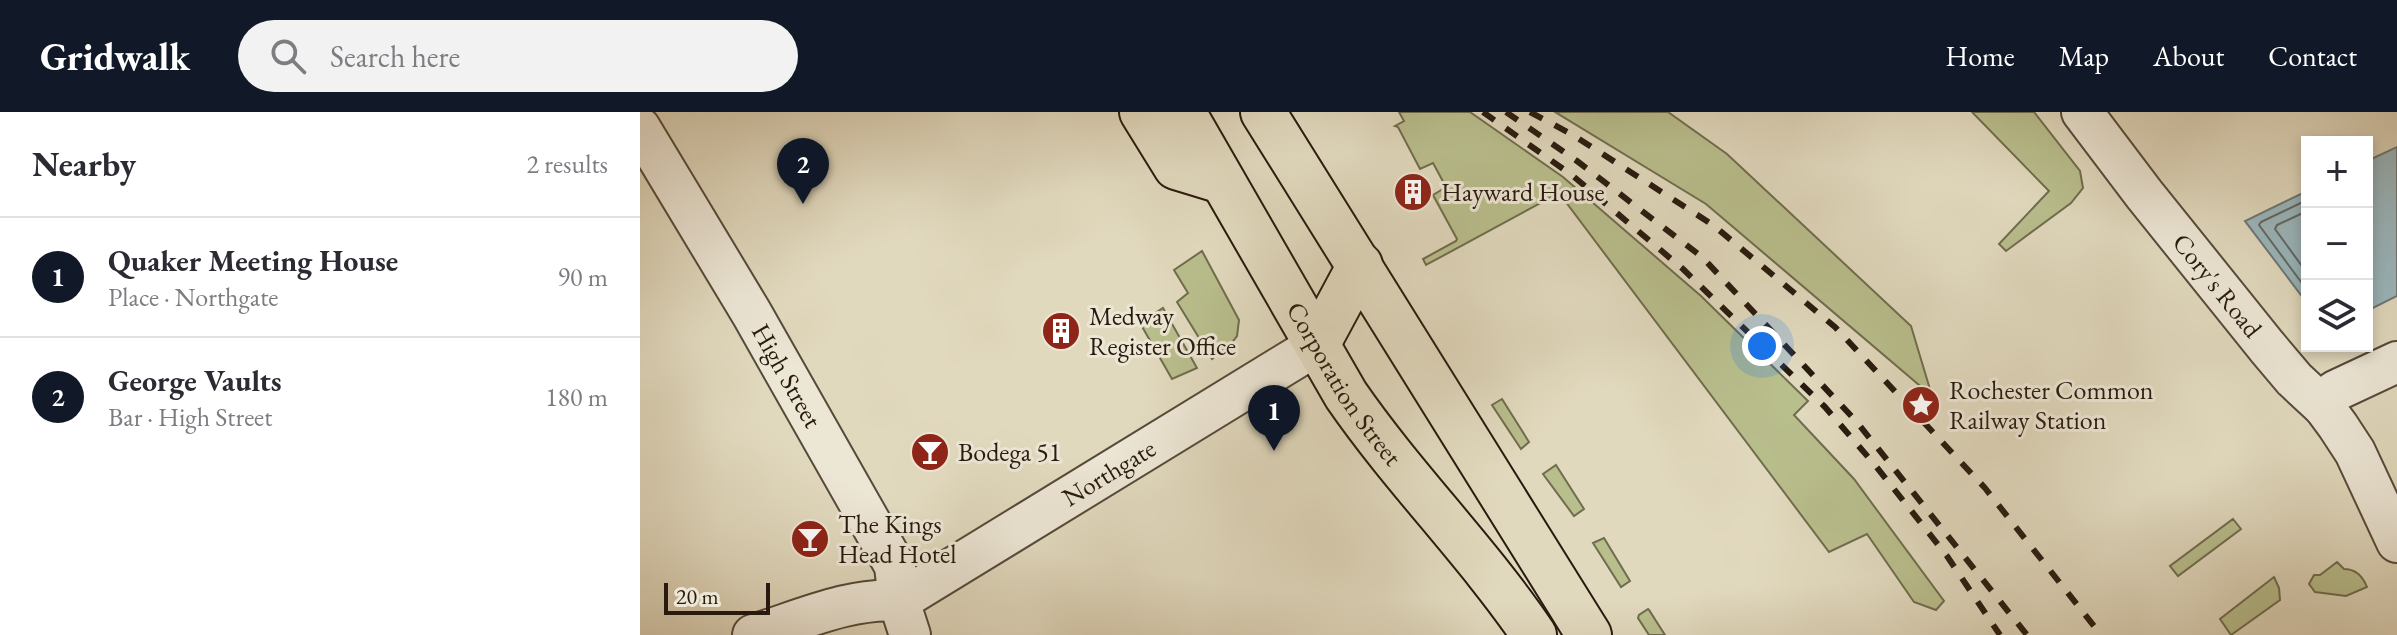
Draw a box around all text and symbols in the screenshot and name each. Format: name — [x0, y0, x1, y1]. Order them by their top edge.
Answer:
search box — [238, 20, 798, 92]
text: Gridwalk — [40, 32, 190, 81]
icon: search — [266, 34, 310, 78]
text: Search here — [330, 37, 460, 76]
text: Home — [1945, 38, 2015, 74]
text: Map — [2059, 38, 2109, 74]
text: About — [2153, 38, 2224, 74]
text: Contact — [2268, 38, 2357, 74]
map controls — [2301, 136, 2373, 352]
button: + — [2301, 136, 2373, 208]
pin: 2 — [777, 138, 829, 204]
text: Nearby — [32, 142, 136, 186]
text: 2 results — [527, 147, 608, 181]
building icon: Hayward House — [1392, 171, 1434, 213]
place label: Hayward House — [1441, 175, 1605, 209]
button: − — [2301, 208, 2373, 280]
street label: Cory's Road — [2165, 226, 2270, 345]
text: Quaker Meeting House — [108, 241, 398, 280]
text: 1 — [51, 260, 65, 294]
text: 90 m — [558, 260, 608, 294]
text: Place · Northgate — [108, 280, 278, 314]
button: layers — [2301, 280, 2373, 352]
street label: Corporation Street — [1279, 295, 1410, 473]
place label: Medway Register Office — [1089, 299, 1236, 363]
building icon: Medway Register Office — [1040, 310, 1082, 352]
street label: High Street — [744, 317, 830, 434]
your location — [1742, 326, 1782, 366]
text: George Vaults — [108, 361, 282, 400]
place label: Rochester Common Railway Station — [1949, 373, 2154, 437]
text: 2 — [51, 380, 65, 414]
text: 180 m — [545, 380, 608, 414]
place icon: Rochester Common Railway Station — [1900, 384, 1942, 426]
pin: 1 — [1248, 385, 1300, 451]
text: Bar · High Street — [108, 400, 272, 434]
bar icon: Bodega 51 — [909, 431, 951, 473]
street label: Northgate — [1056, 431, 1162, 514]
place label: Bodega 51 — [958, 435, 1061, 469]
place label: The Kings Head Hotel — [838, 507, 956, 571]
bar icon: The Kings Head Hotel — [789, 518, 831, 560]
scale bar — [664, 579, 770, 615]
text: 20 m — [676, 582, 719, 611]

